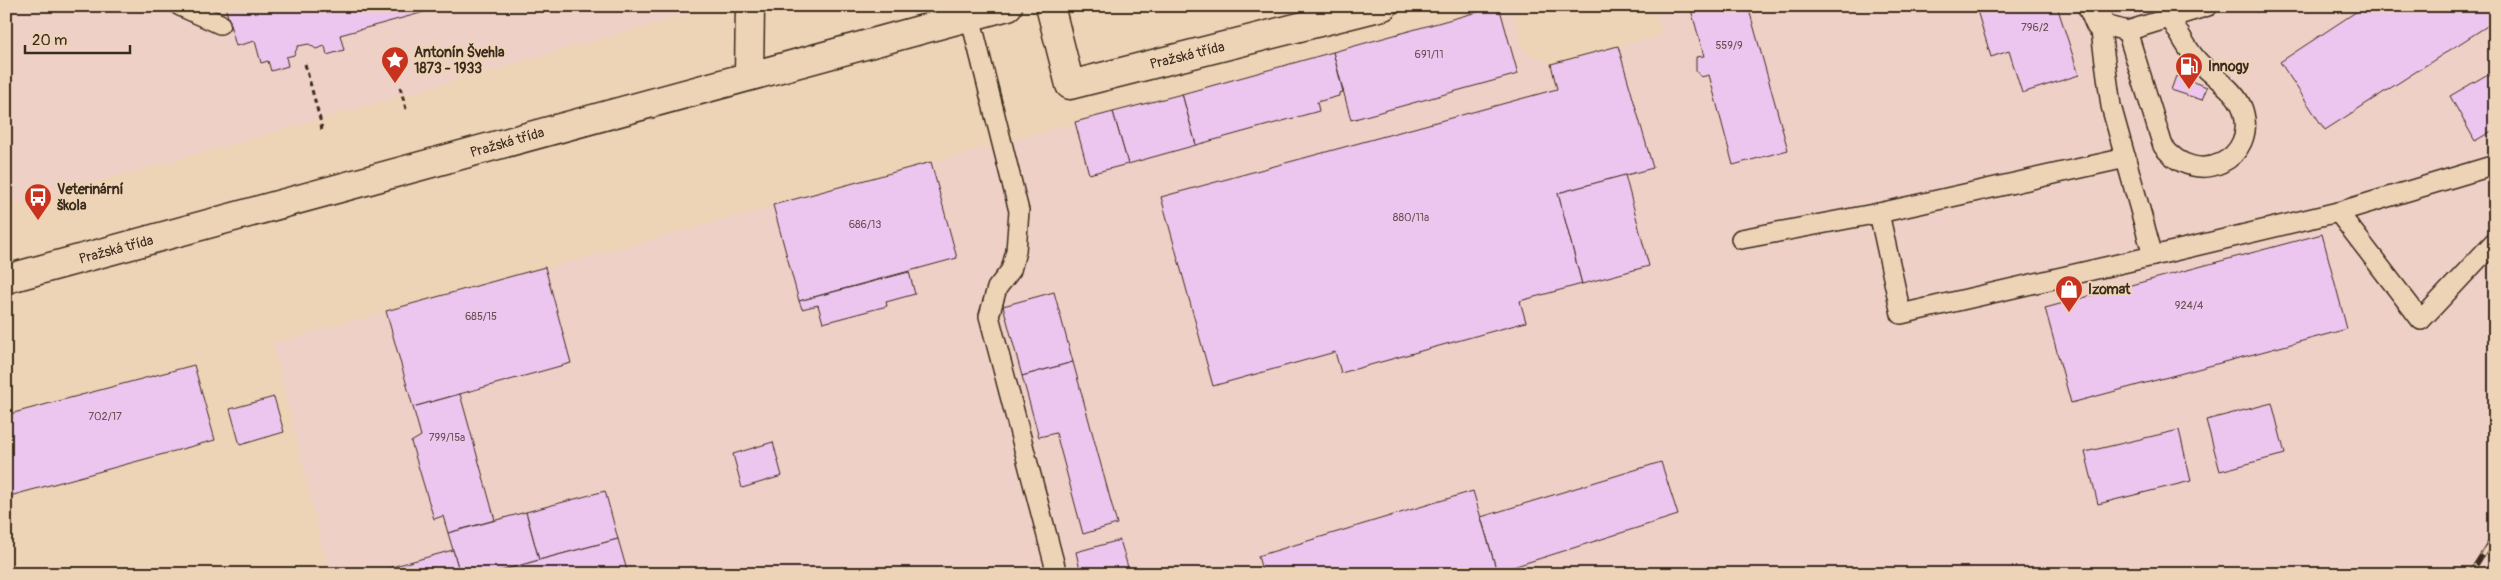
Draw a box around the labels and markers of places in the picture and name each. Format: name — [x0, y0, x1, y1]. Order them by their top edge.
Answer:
place label: Antonín Švehla 1873 - 1933 — [414, 43, 505, 77]
place icon: Antonín Švehla 1873 - 1933 — [380, 45, 410, 84]
fuel station icon: Innogy — [2174, 51, 2204, 90]
place label: Innogy — [2208, 58, 2249, 75]
place label: Veterinární škola — [57, 181, 124, 214]
bus stop icon: Veterinární škola — [23, 182, 53, 221]
shop icon: Izomat — [2054, 274, 2084, 313]
place label: Izomat — [2088, 281, 2131, 298]

